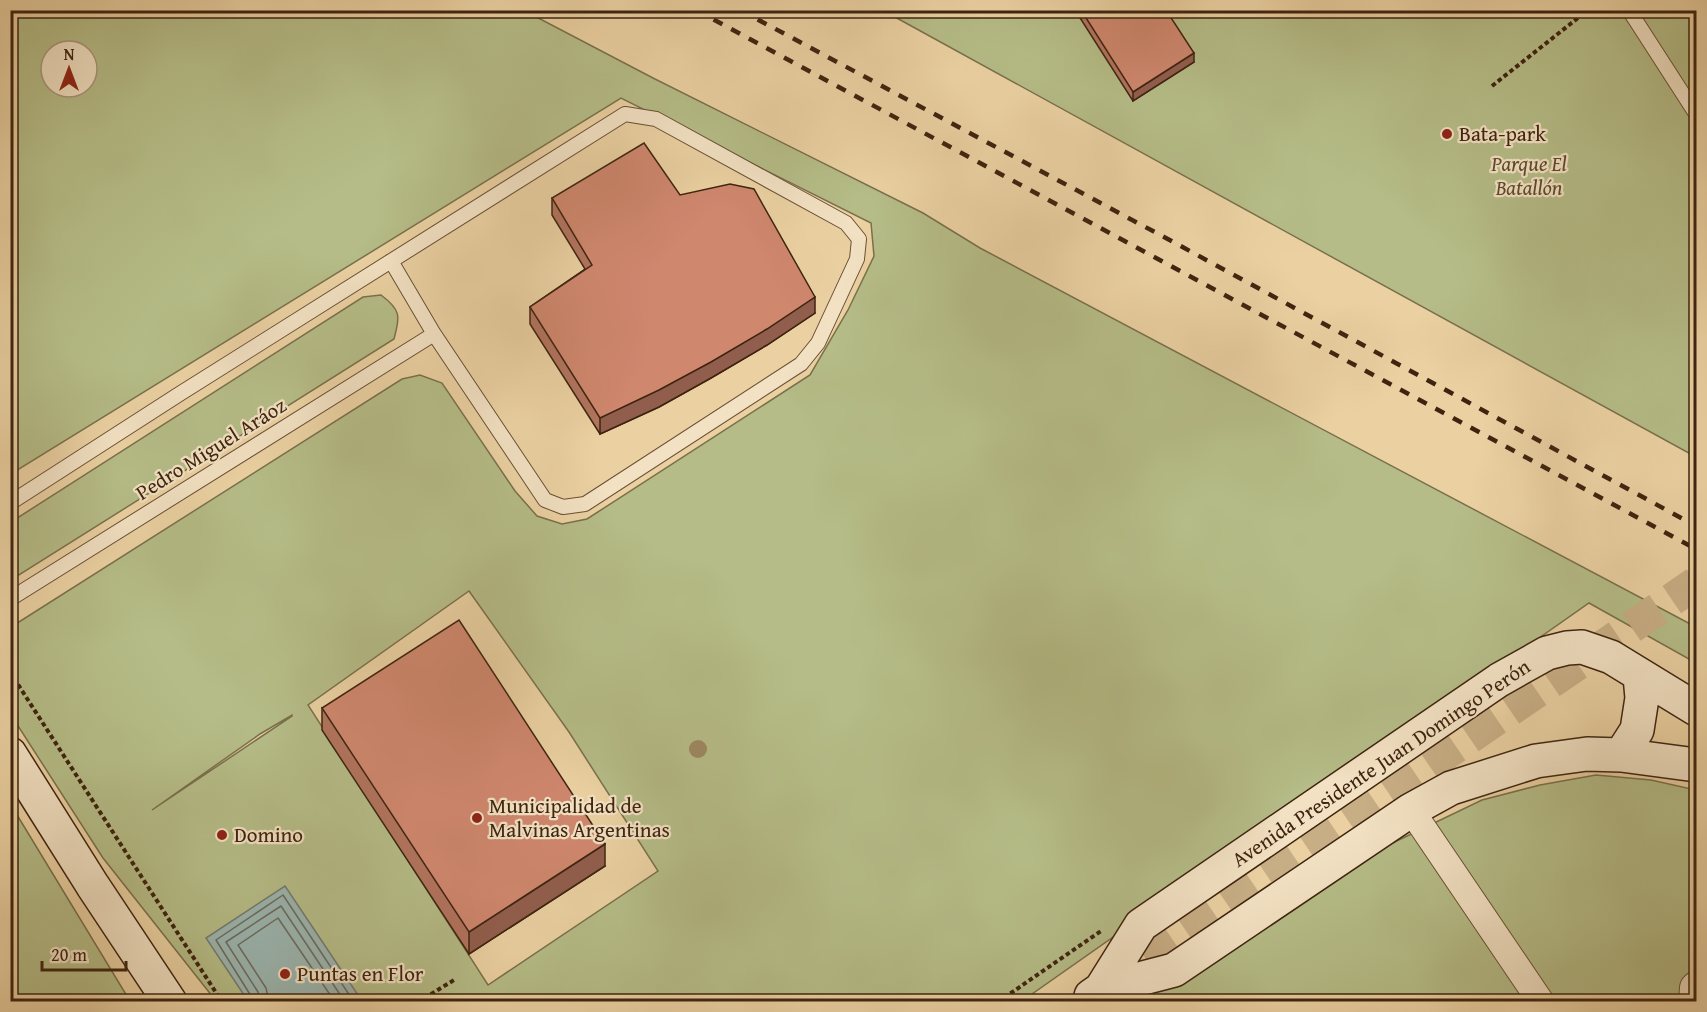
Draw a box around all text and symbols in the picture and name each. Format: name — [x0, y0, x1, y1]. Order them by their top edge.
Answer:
north arrow — [39, 39, 99, 99]
text: N — [64, 42, 75, 66]
place label: Bata-park — [1459, 118, 1546, 149]
marker: Bata-park — [1440, 127, 1454, 141]
park label: Parque El Batallón — [1490, 148, 1567, 203]
street label: Pedro Miguel Aráoz — [129, 390, 292, 507]
street label: Avenida Presidente Juan Domingo Perón — [1225, 651, 1536, 874]
place label: Municipalidad de Malvinas Argentinas — [489, 790, 670, 845]
marker: Municipalidad de Malvinas Argentinas — [470, 811, 484, 825]
place label: Domino — [234, 819, 303, 850]
marker: Domino — [215, 828, 229, 842]
scale bar — [42, 934, 126, 972]
text: 20 m — [51, 941, 87, 968]
place label: Puntas en Flor — [297, 958, 424, 989]
marker: Puntas en Flor — [278, 967, 292, 981]

